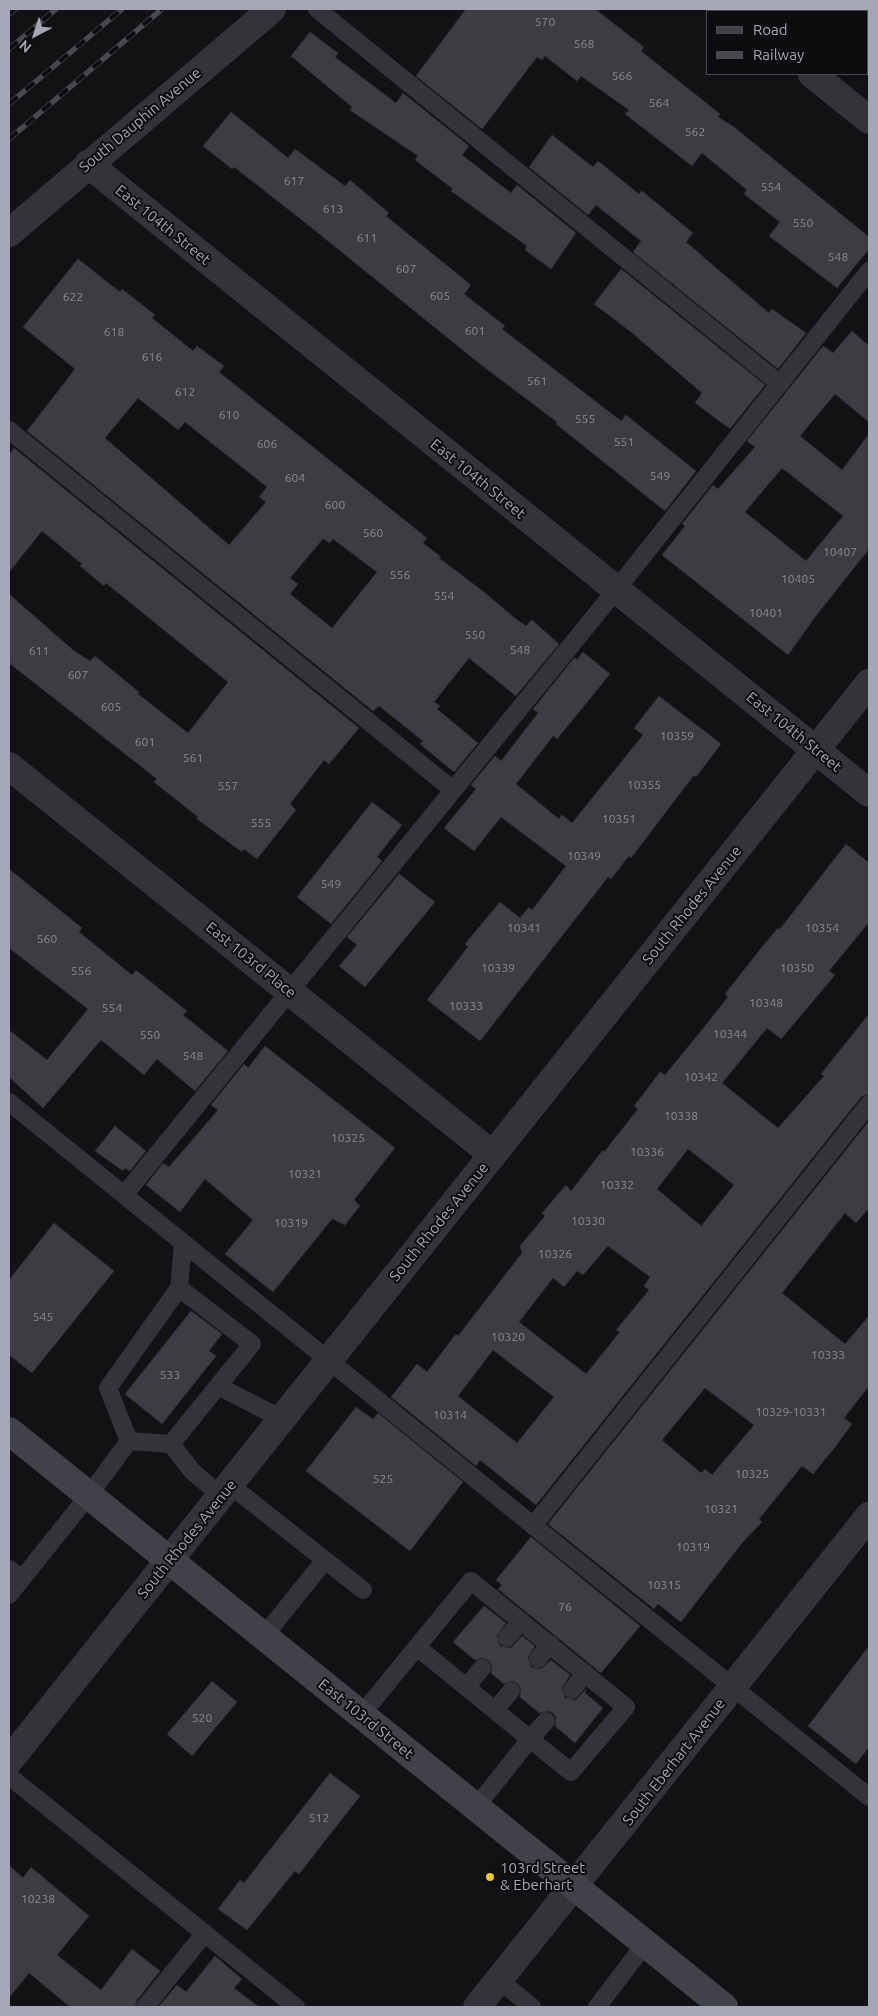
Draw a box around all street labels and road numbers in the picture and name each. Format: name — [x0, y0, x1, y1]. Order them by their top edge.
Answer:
street label: South Dauphin Avenue — [75, 64, 205, 176]
street label: East 104th Street — [112, 181, 214, 269]
street label: East 104th Street — [427, 435, 529, 523]
street label: East 104th Street — [743, 688, 845, 776]
street label: South Rhodes Avenue — [639, 842, 745, 968]
street label: East 103rd Place — [202, 918, 300, 1002]
street label: South Rhodes Avenue — [386, 1159, 492, 1285]
street label: South Rhodes Avenue — [134, 1476, 240, 1602]
street label: East 103rd Street — [315, 1675, 417, 1763]
street label: South Eberhart Avenue — [619, 1695, 729, 1829]

